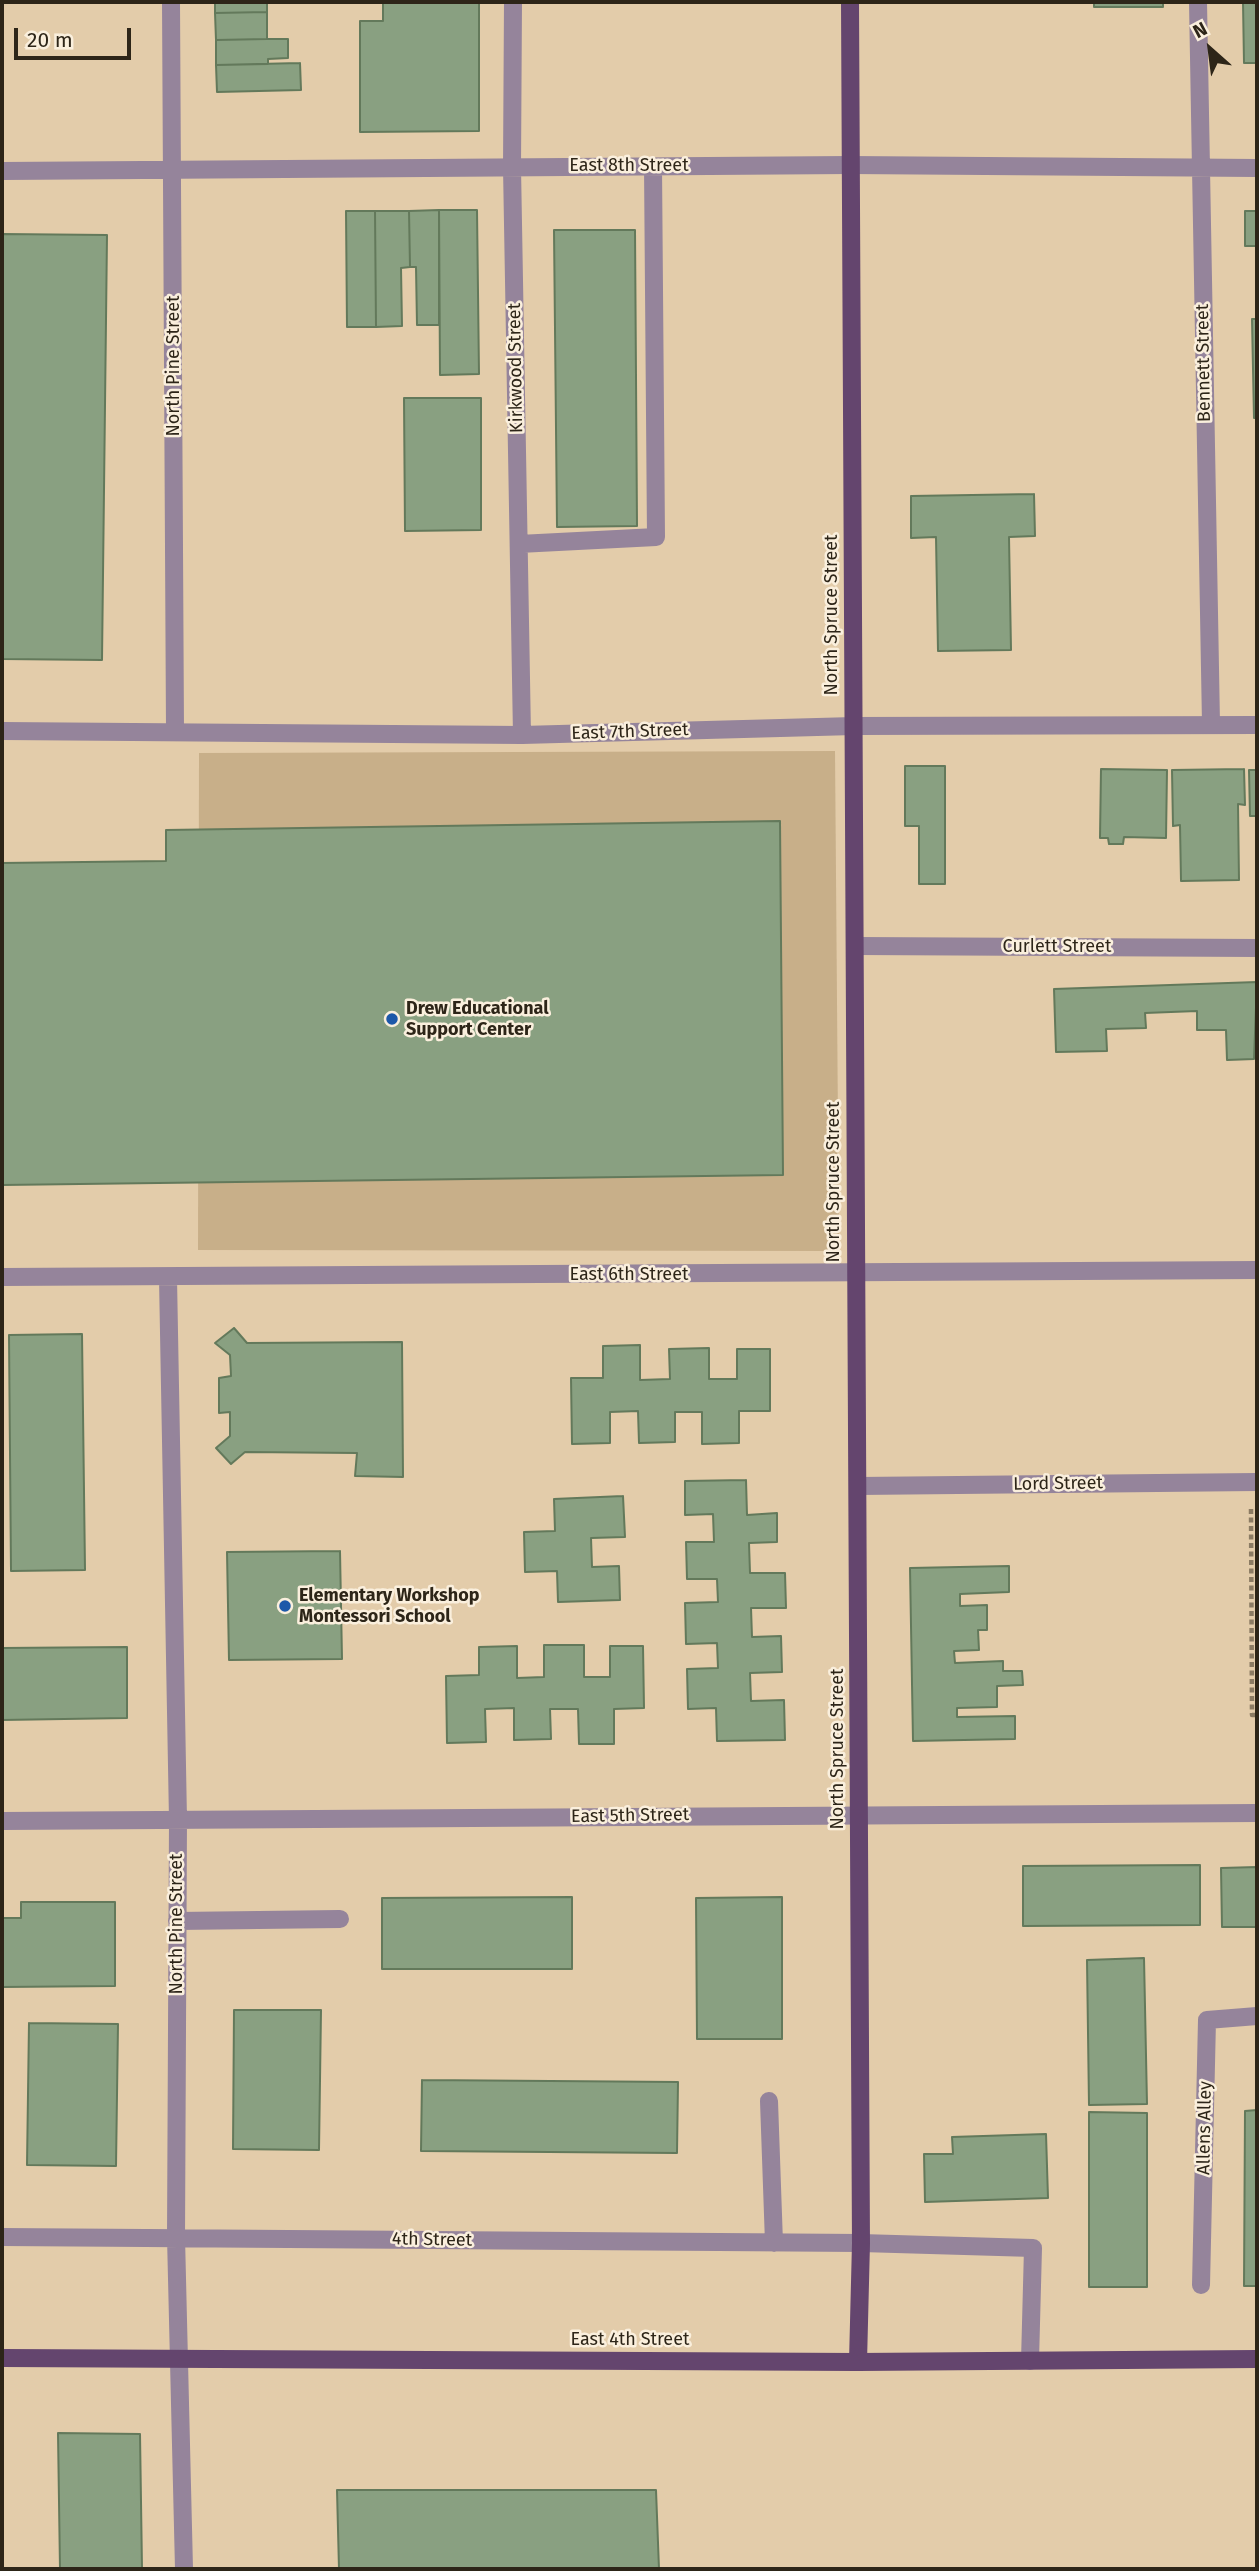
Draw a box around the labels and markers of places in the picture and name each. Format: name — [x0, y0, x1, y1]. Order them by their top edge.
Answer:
place label: Drew Educational Support Center — [406, 998, 549, 1040]
marker: Drew Educational Support Center — [384, 1011, 400, 1027]
place label: Elementary Workshop Montessori School — [299, 1585, 479, 1628]
marker: Elementary Workshop Montessori School — [277, 1598, 293, 1614]

